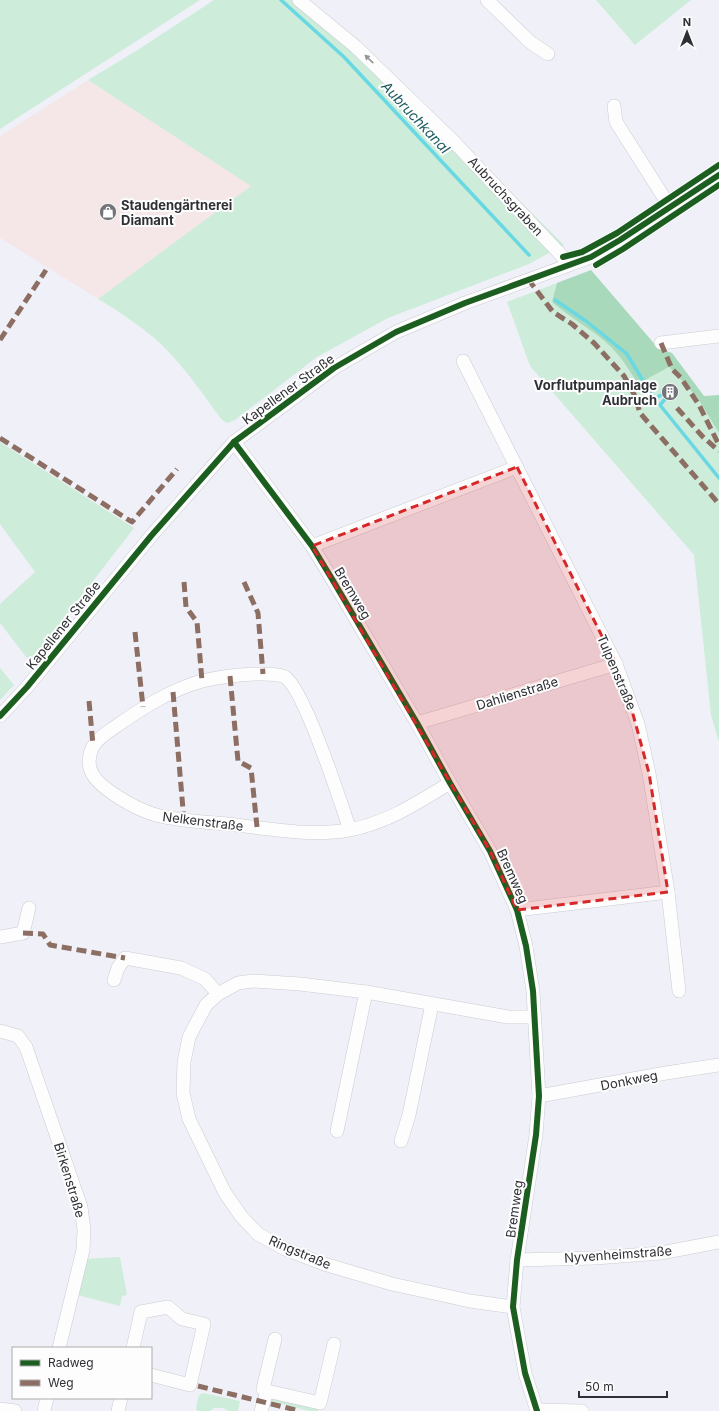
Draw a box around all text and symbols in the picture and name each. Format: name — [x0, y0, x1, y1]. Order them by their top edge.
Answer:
north arrow — [667, 12, 707, 52]
text: N — [683, 15, 691, 29]
one-way arrow — [364, 55, 374, 64]
water label: Aubruchkanal — [378, 77, 454, 157]
street label: Aubruchsgraben — [465, 153, 547, 239]
place label: Staudengärtnerei Diamant — [121, 197, 232, 228]
shop icon: Staudengärtnerei Diamant — [98, 202, 118, 222]
street label: Kapellener Straße — [239, 350, 337, 428]
place label: Vorflutpumpanlage Aubruch — [534, 377, 657, 408]
building icon: Vorflutpumpanlage Aubruch — [660, 382, 680, 402]
street label: Bremweg — [331, 564, 375, 622]
street label: Kapellener Straße — [22, 577, 104, 673]
street label: Tulpenstraße — [594, 632, 640, 712]
street label: Dahlienstraße — [474, 673, 560, 713]
street label: Nelkenstraße — [162, 808, 244, 834]
street label: Bremweg — [494, 846, 532, 906]
street label: Donkweg — [599, 1067, 659, 1093]
street label: Birkenstraße — [51, 1140, 89, 1220]
street label: Bremweg — [502, 1179, 526, 1239]
street label: Ringstraße — [266, 1232, 334, 1272]
street label: Nyvenheimstraße — [563, 1242, 673, 1266]
legend — [12, 1347, 152, 1399]
text: Radweg — [48, 1355, 94, 1370]
scale bar — [579, 1373, 667, 1399]
text: Weg — [48, 1375, 74, 1390]
text: 50 m — [585, 1379, 614, 1394]

